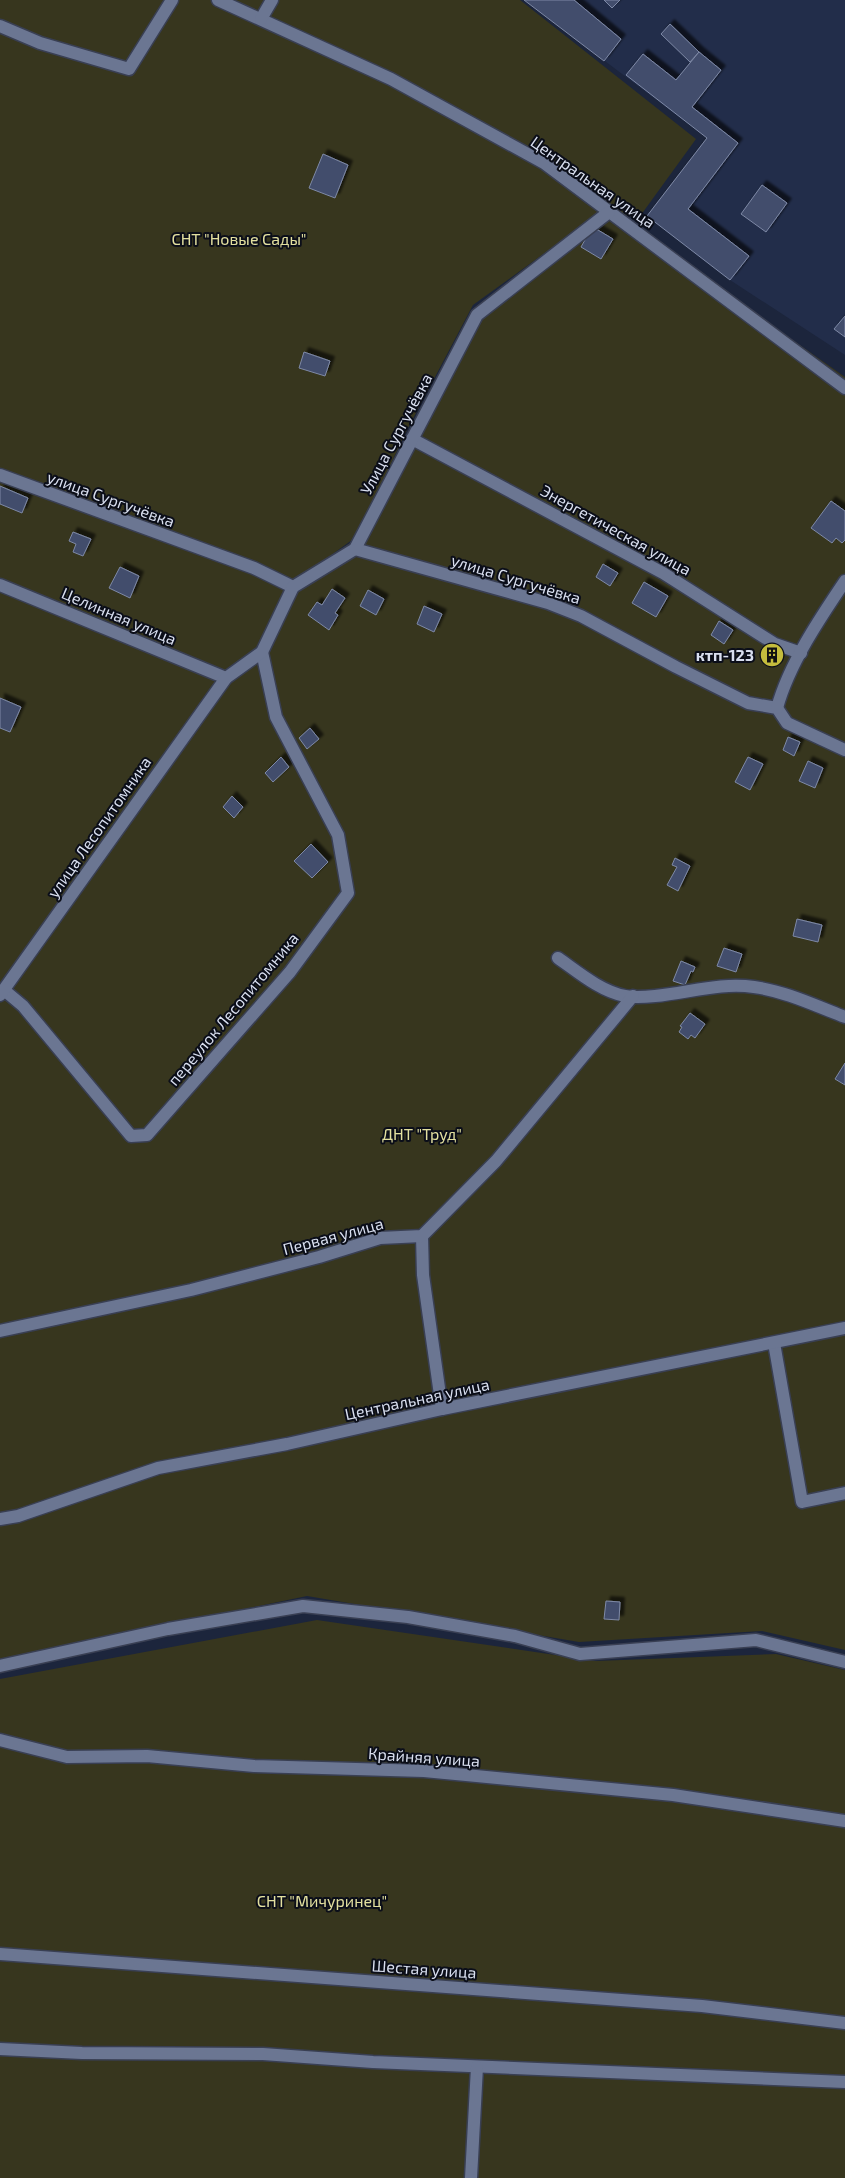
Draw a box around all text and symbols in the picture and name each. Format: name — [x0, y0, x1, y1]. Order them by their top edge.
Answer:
street label: Центральная улица — [527, 132, 659, 232]
park label: СНТ "Новые Сады" — [172, 229, 306, 248]
street label: Улица Сургучёвка — [356, 370, 436, 498]
street label: улица Сургучёвка — [44, 467, 178, 531]
street label: Энергетическая улица — [537, 480, 695, 580]
street label: улица Сургучёвка — [449, 550, 583, 608]
street label: Целинная улица — [59, 583, 179, 649]
building icon: ктп-123 — [759, 642, 785, 668]
place label: ктп-123 — [696, 645, 754, 664]
street label: улица Лесопитомника — [43, 753, 155, 901]
street label: переулок Лесопитомника — [163, 928, 303, 1090]
park label: ДНТ "Труд" — [382, 1124, 462, 1144]
street label: Первая улица — [281, 1213, 385, 1259]
street label: Центральная улица — [343, 1374, 491, 1424]
street label: Крайняя улица — [367, 1743, 481, 1771]
park label: СНТ "Мичуринец" — [257, 1891, 387, 1911]
street label: Шестая улица — [371, 1955, 477, 1983]

